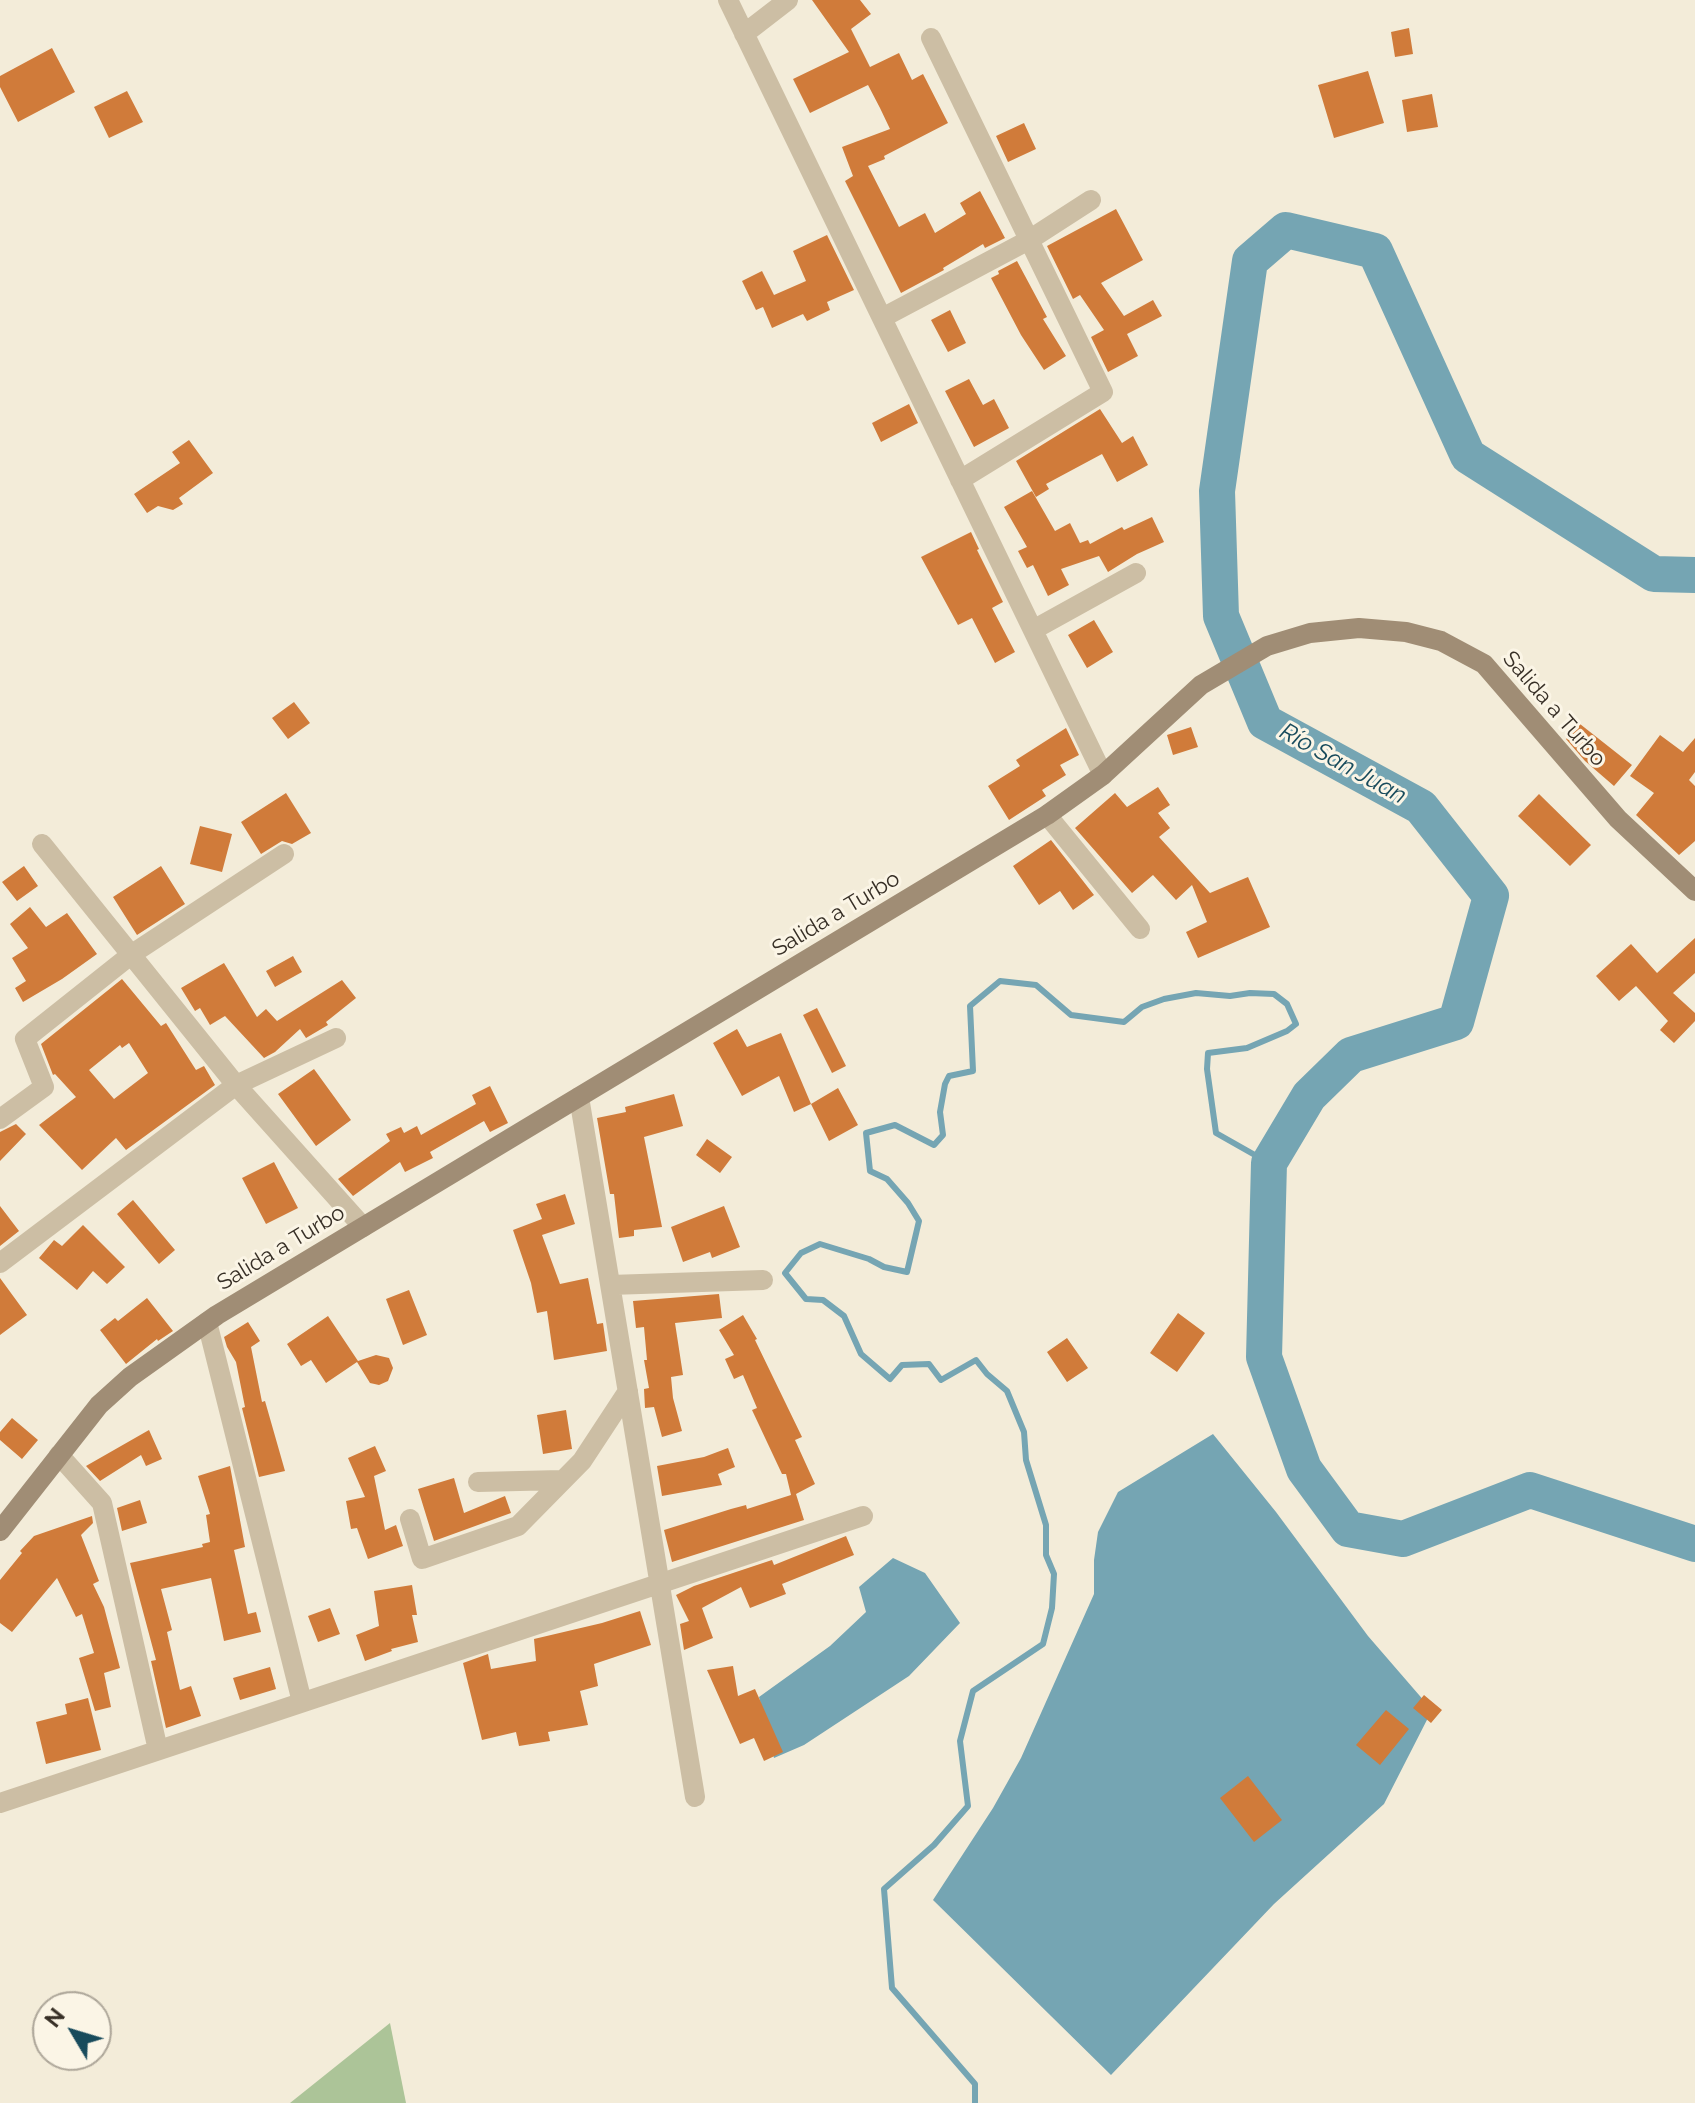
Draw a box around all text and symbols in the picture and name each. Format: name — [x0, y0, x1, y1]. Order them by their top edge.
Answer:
street label: Salida a Turbo — [1497, 646, 1611, 772]
water label: Río San Juan — [1275, 717, 1411, 811]
street label: Salida a Turbo — [767, 866, 905, 962]
street label: Salida a Turbo — [212, 1200, 350, 1296]
north arrow — [32, 1991, 112, 2071]
text: N — [39, 2003, 70, 2032]

